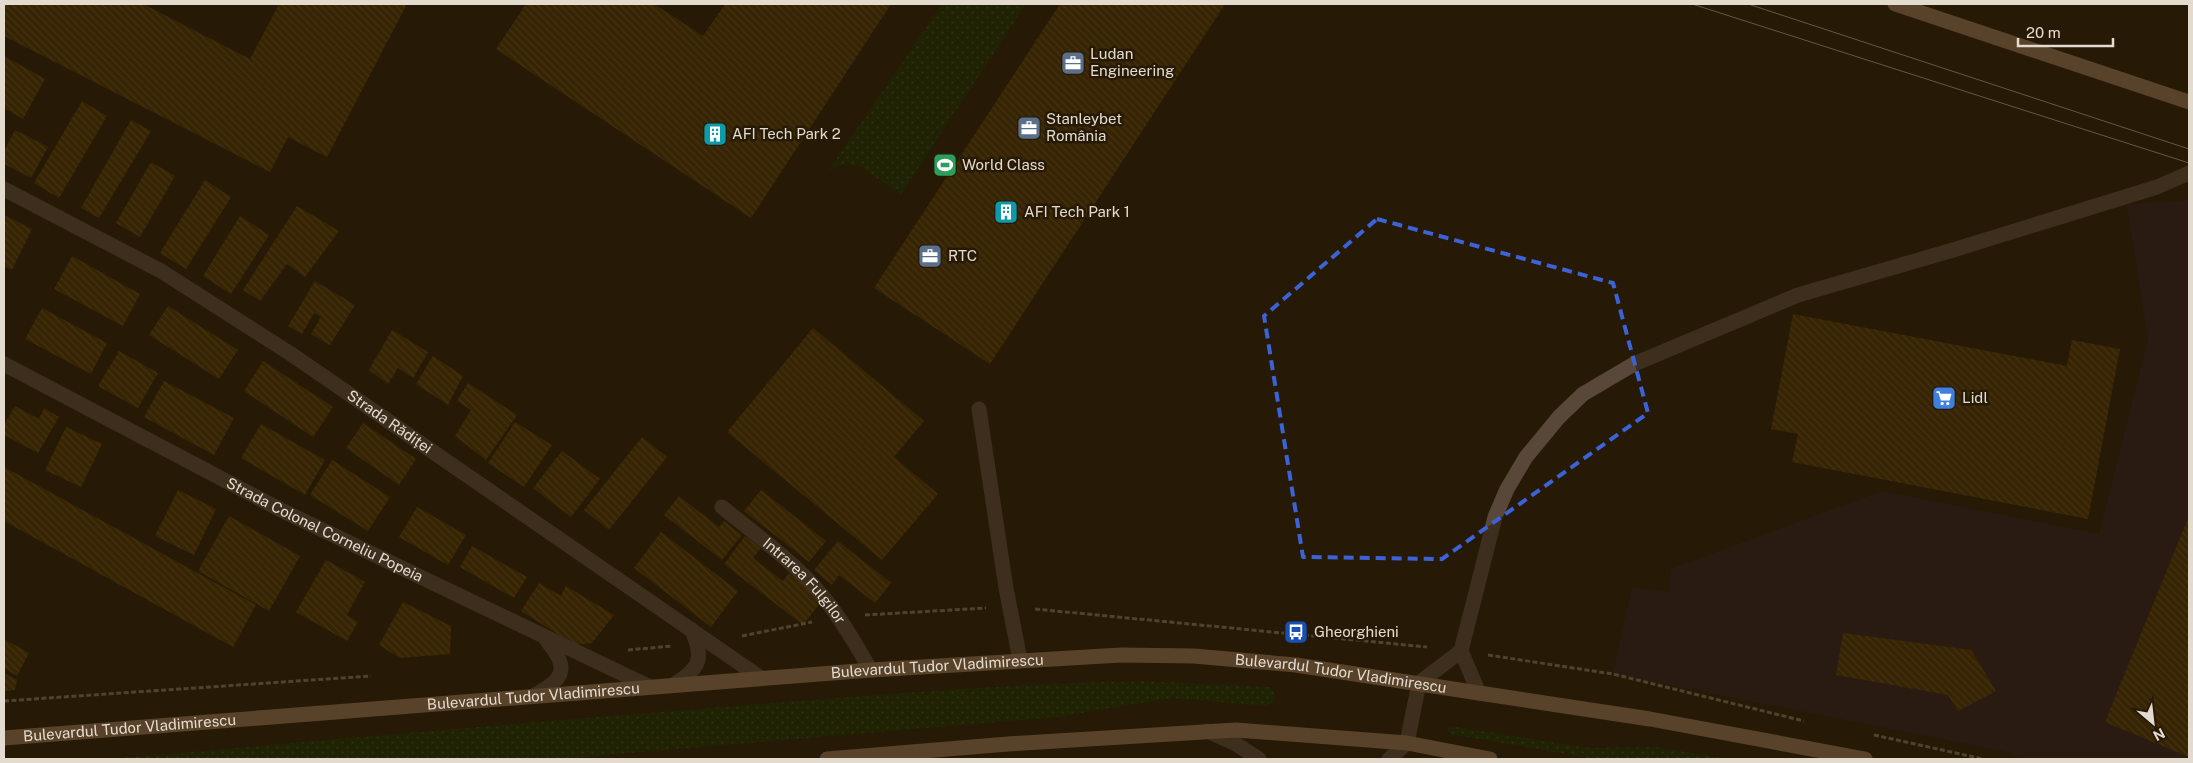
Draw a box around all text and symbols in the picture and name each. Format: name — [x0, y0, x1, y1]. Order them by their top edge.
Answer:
scale bar — [2018, 15, 2113, 47]
text: 20 m — [2026, 24, 2061, 41]
place label: Ludan Engineering — [1090, 45, 1174, 79]
office icon: Ludan Engineering — [1060, 50, 1086, 76]
place label: Stanleybet România — [1046, 110, 1122, 144]
office icon: Stanleybet România — [1016, 115, 1042, 141]
building icon: AFI Tech Park 2 — [702, 121, 728, 147]
place label: AFI Tech Park 2 — [732, 125, 841, 142]
sports icon: World Class — [932, 152, 958, 178]
place label: World Class — [962, 156, 1045, 173]
building icon: AFI Tech Park 1 — [993, 199, 1019, 225]
place label: AFI Tech Park 1 — [1024, 203, 1130, 220]
office icon: RTC — [917, 243, 943, 269]
place label: RTC — [948, 247, 977, 264]
supermarket icon: Lidl — [1931, 385, 1957, 411]
street label: Strada Rădiței — [344, 386, 435, 457]
place label: Lidl — [1962, 389, 1988, 406]
street label: Strada Colonel Corneliu Popeia — [224, 474, 426, 585]
street label: Intrarea Fulgilor — [760, 534, 849, 627]
bus stop icon: Gheorghieni — [1283, 619, 1309, 645]
place label: Gheorghieni — [1314, 623, 1399, 640]
street label: Bulevardul Tudor Vladimirescu — [830, 651, 1044, 681]
street label: Bulevardul Tudor Vladimirescu — [1234, 651, 1448, 696]
street label: Bulevardul Tudor Vladimirescu — [426, 679, 640, 713]
north arrow — [2128, 698, 2178, 748]
street label: Bulevardul Tudor Vladimirescu — [23, 711, 237, 744]
text: N — [2151, 725, 2168, 744]

